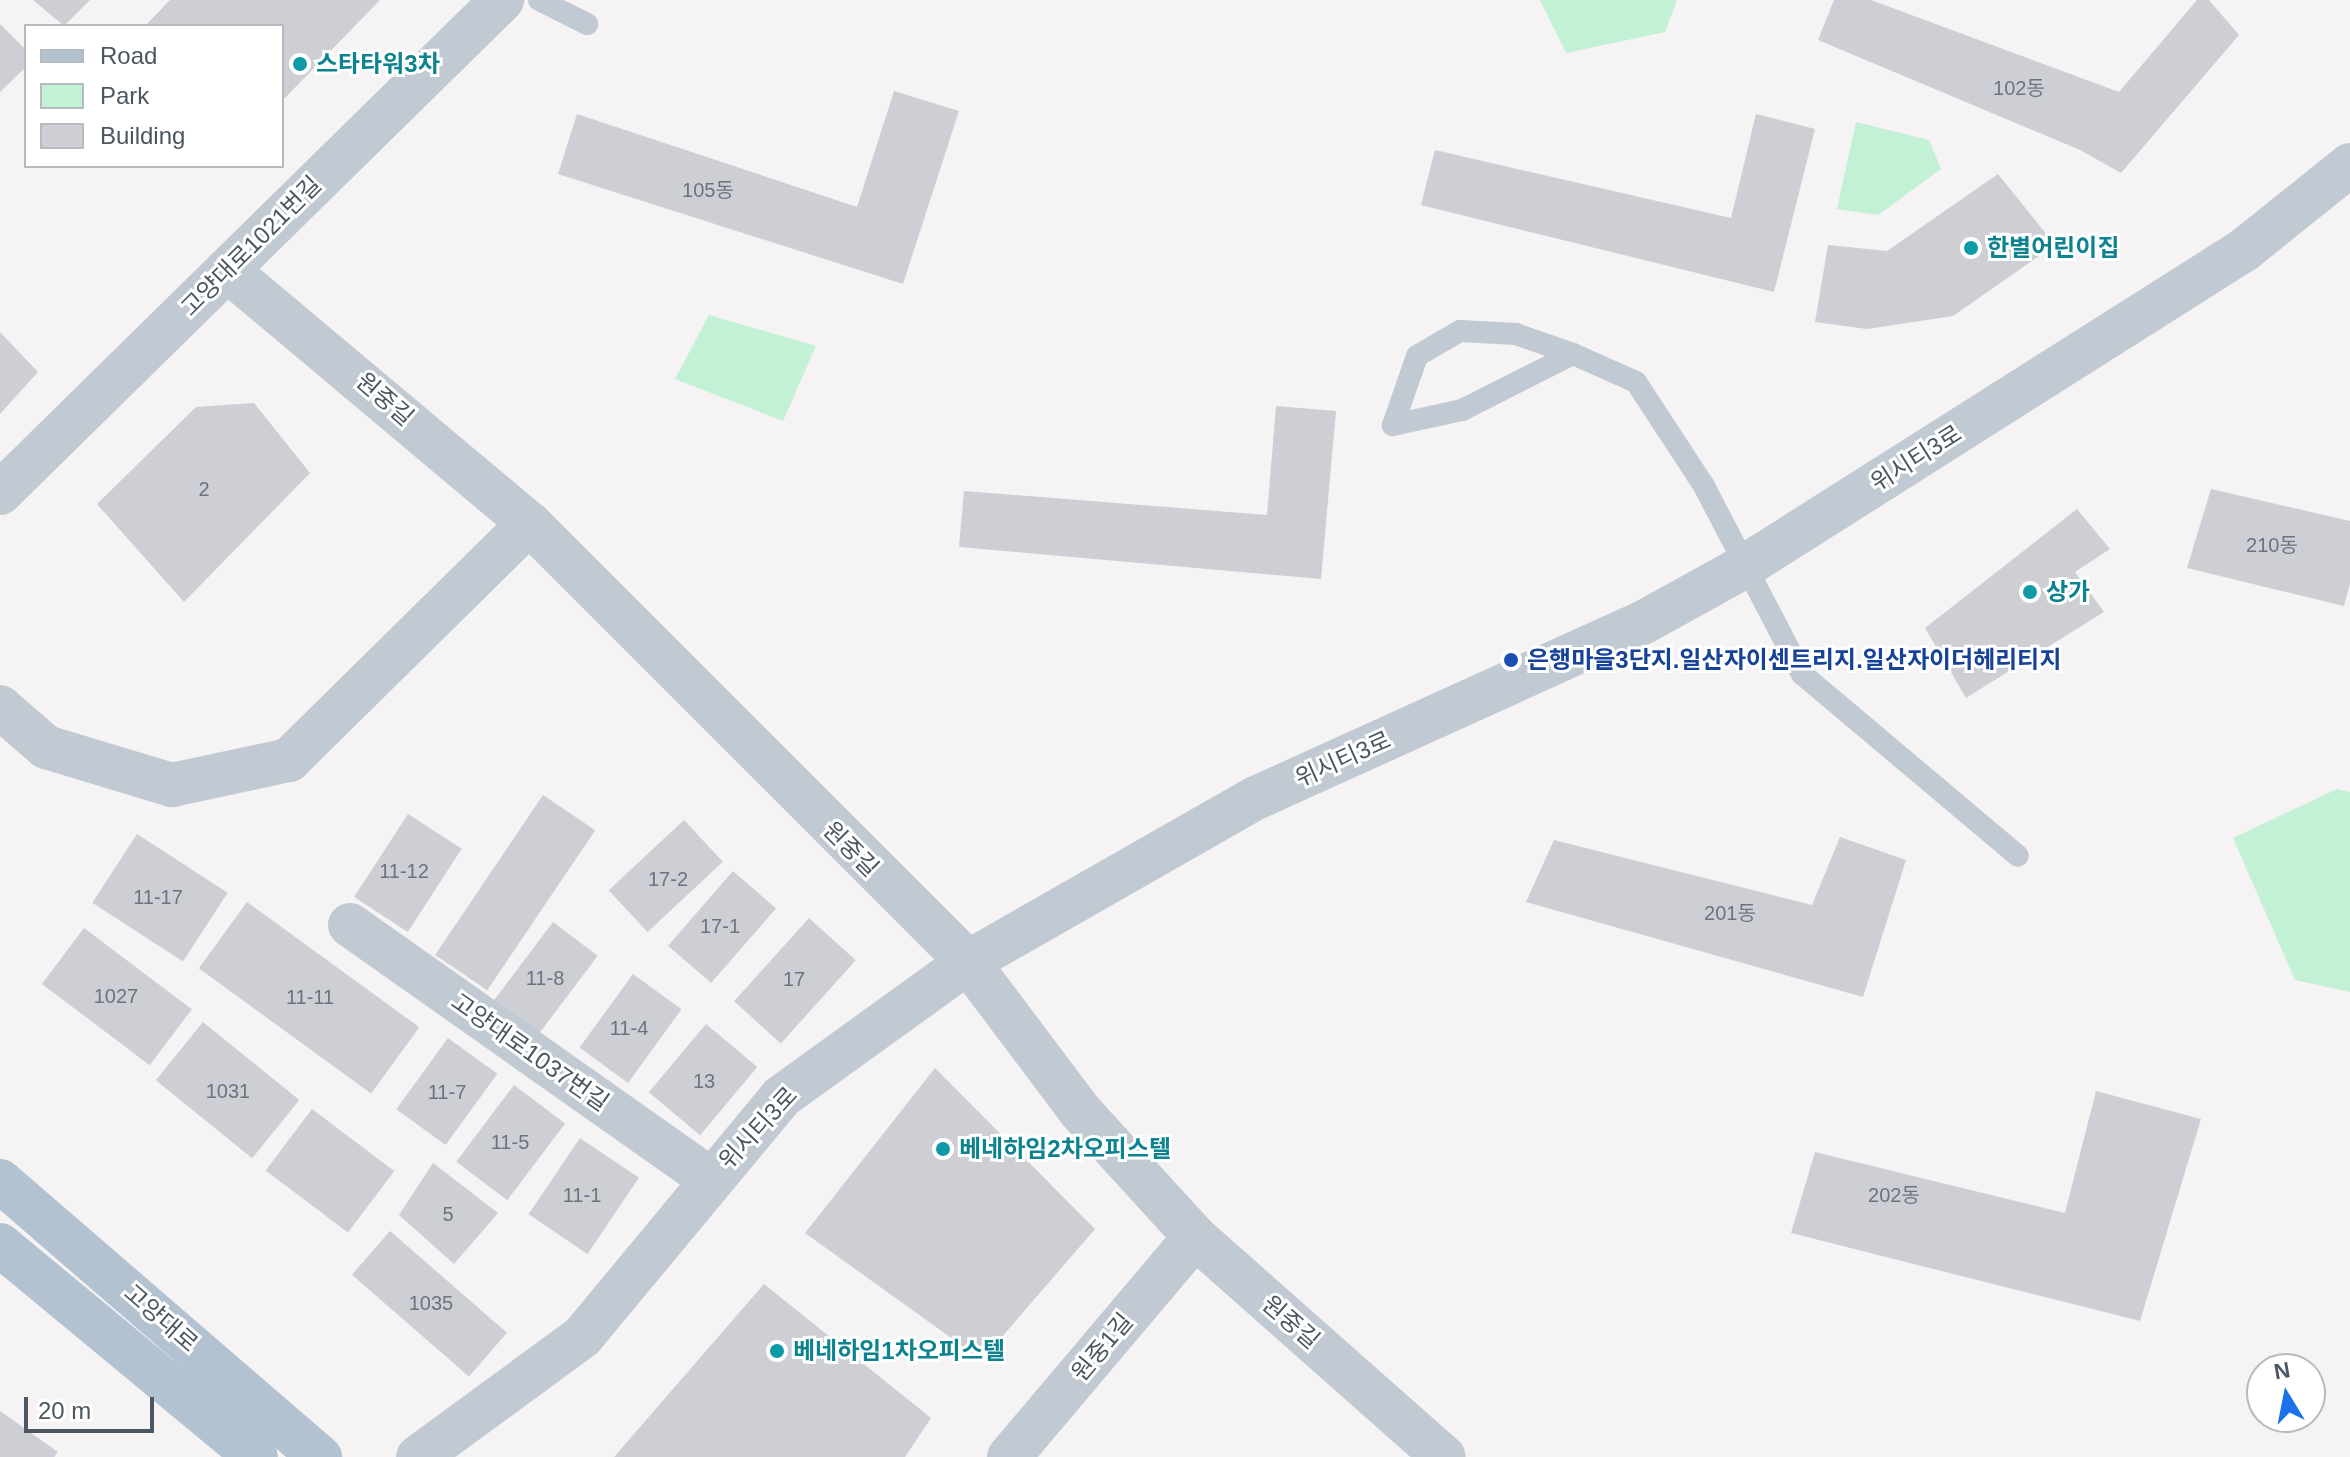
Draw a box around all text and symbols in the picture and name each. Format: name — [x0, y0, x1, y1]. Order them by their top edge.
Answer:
legend — [24, 24, 284, 168]
text: Road — [100, 42, 157, 69]
place label: 스타타워3차 — [316, 50, 440, 78]
marker: 스타타워3차 — [291, 55, 309, 73]
house number: 102동 — [1993, 76, 2045, 100]
text: Park — [100, 82, 149, 109]
text: Building — [100, 122, 185, 149]
street label: 고양대로1021번길 — [175, 170, 327, 322]
house number: 105동 — [682, 178, 734, 202]
place label: 한별어린이집 — [1987, 234, 2119, 262]
marker: 한별어린이집 — [1962, 239, 1980, 257]
street label: 원중길 — [351, 366, 419, 432]
street label: 위시티3로 — [1865, 419, 1967, 497]
house number: 2 — [198, 477, 210, 501]
house number: 210동 — [2246, 533, 2298, 557]
place label: 상가 — [2046, 578, 2090, 606]
marker: 상가 — [2021, 583, 2039, 601]
place label: 은행마을3단지.일산자이센트리지.일산자이더헤리티지 — [1527, 646, 2062, 674]
marker: 은행마을3단지.일산자이센트리지.일산자이더헤리티지 — [1502, 651, 1520, 669]
street label: 위시티3로 — [1291, 725, 1395, 793]
street label: 원중길 — [817, 815, 885, 883]
house number: 11-12 — [379, 859, 429, 883]
house number: 17-2 — [648, 867, 688, 891]
house number: 11-17 — [133, 885, 183, 909]
house number: 201동 — [1704, 901, 1756, 925]
house number: 17-1 — [700, 914, 740, 938]
house number: 11-8 — [526, 966, 564, 990]
house number: 17 — [783, 967, 805, 991]
house number: 1027 — [94, 984, 138, 1008]
house number: 11-11 — [286, 985, 334, 1009]
street label: 고양대로1037번길 — [446, 987, 614, 1117]
house number: 11-4 — [610, 1016, 648, 1040]
house number: 13 — [693, 1069, 715, 1093]
house number: 1031 — [206, 1079, 250, 1103]
house number: 11-7 — [428, 1080, 466, 1104]
street label: 위시티3로 — [713, 1081, 803, 1175]
house number: 11-5 — [491, 1130, 529, 1154]
place label: 베네하임2차오피스텔 — [959, 1135, 1171, 1163]
marker: 베네하임2차오피스텔 — [934, 1140, 952, 1158]
house number: 11-1 — [563, 1183, 601, 1207]
house number: 202동 — [1868, 1183, 1920, 1207]
house number: 5 — [442, 1202, 454, 1226]
street label: 고양대로 — [118, 1278, 204, 1358]
street label: 원중길 — [1257, 1289, 1325, 1355]
house number: 1035 — [409, 1291, 453, 1315]
street label: 원중1길 — [1065, 1307, 1139, 1387]
place label: 베네하임1차오피스텔 — [793, 1337, 1005, 1365]
marker: 베네하임1차오피스텔 — [768, 1342, 786, 1360]
north arrow — [2246, 1353, 2326, 1433]
text: N — [2272, 1357, 2292, 1385]
scale bar — [28, 1381, 158, 1431]
text: 20 m — [38, 1397, 91, 1424]

